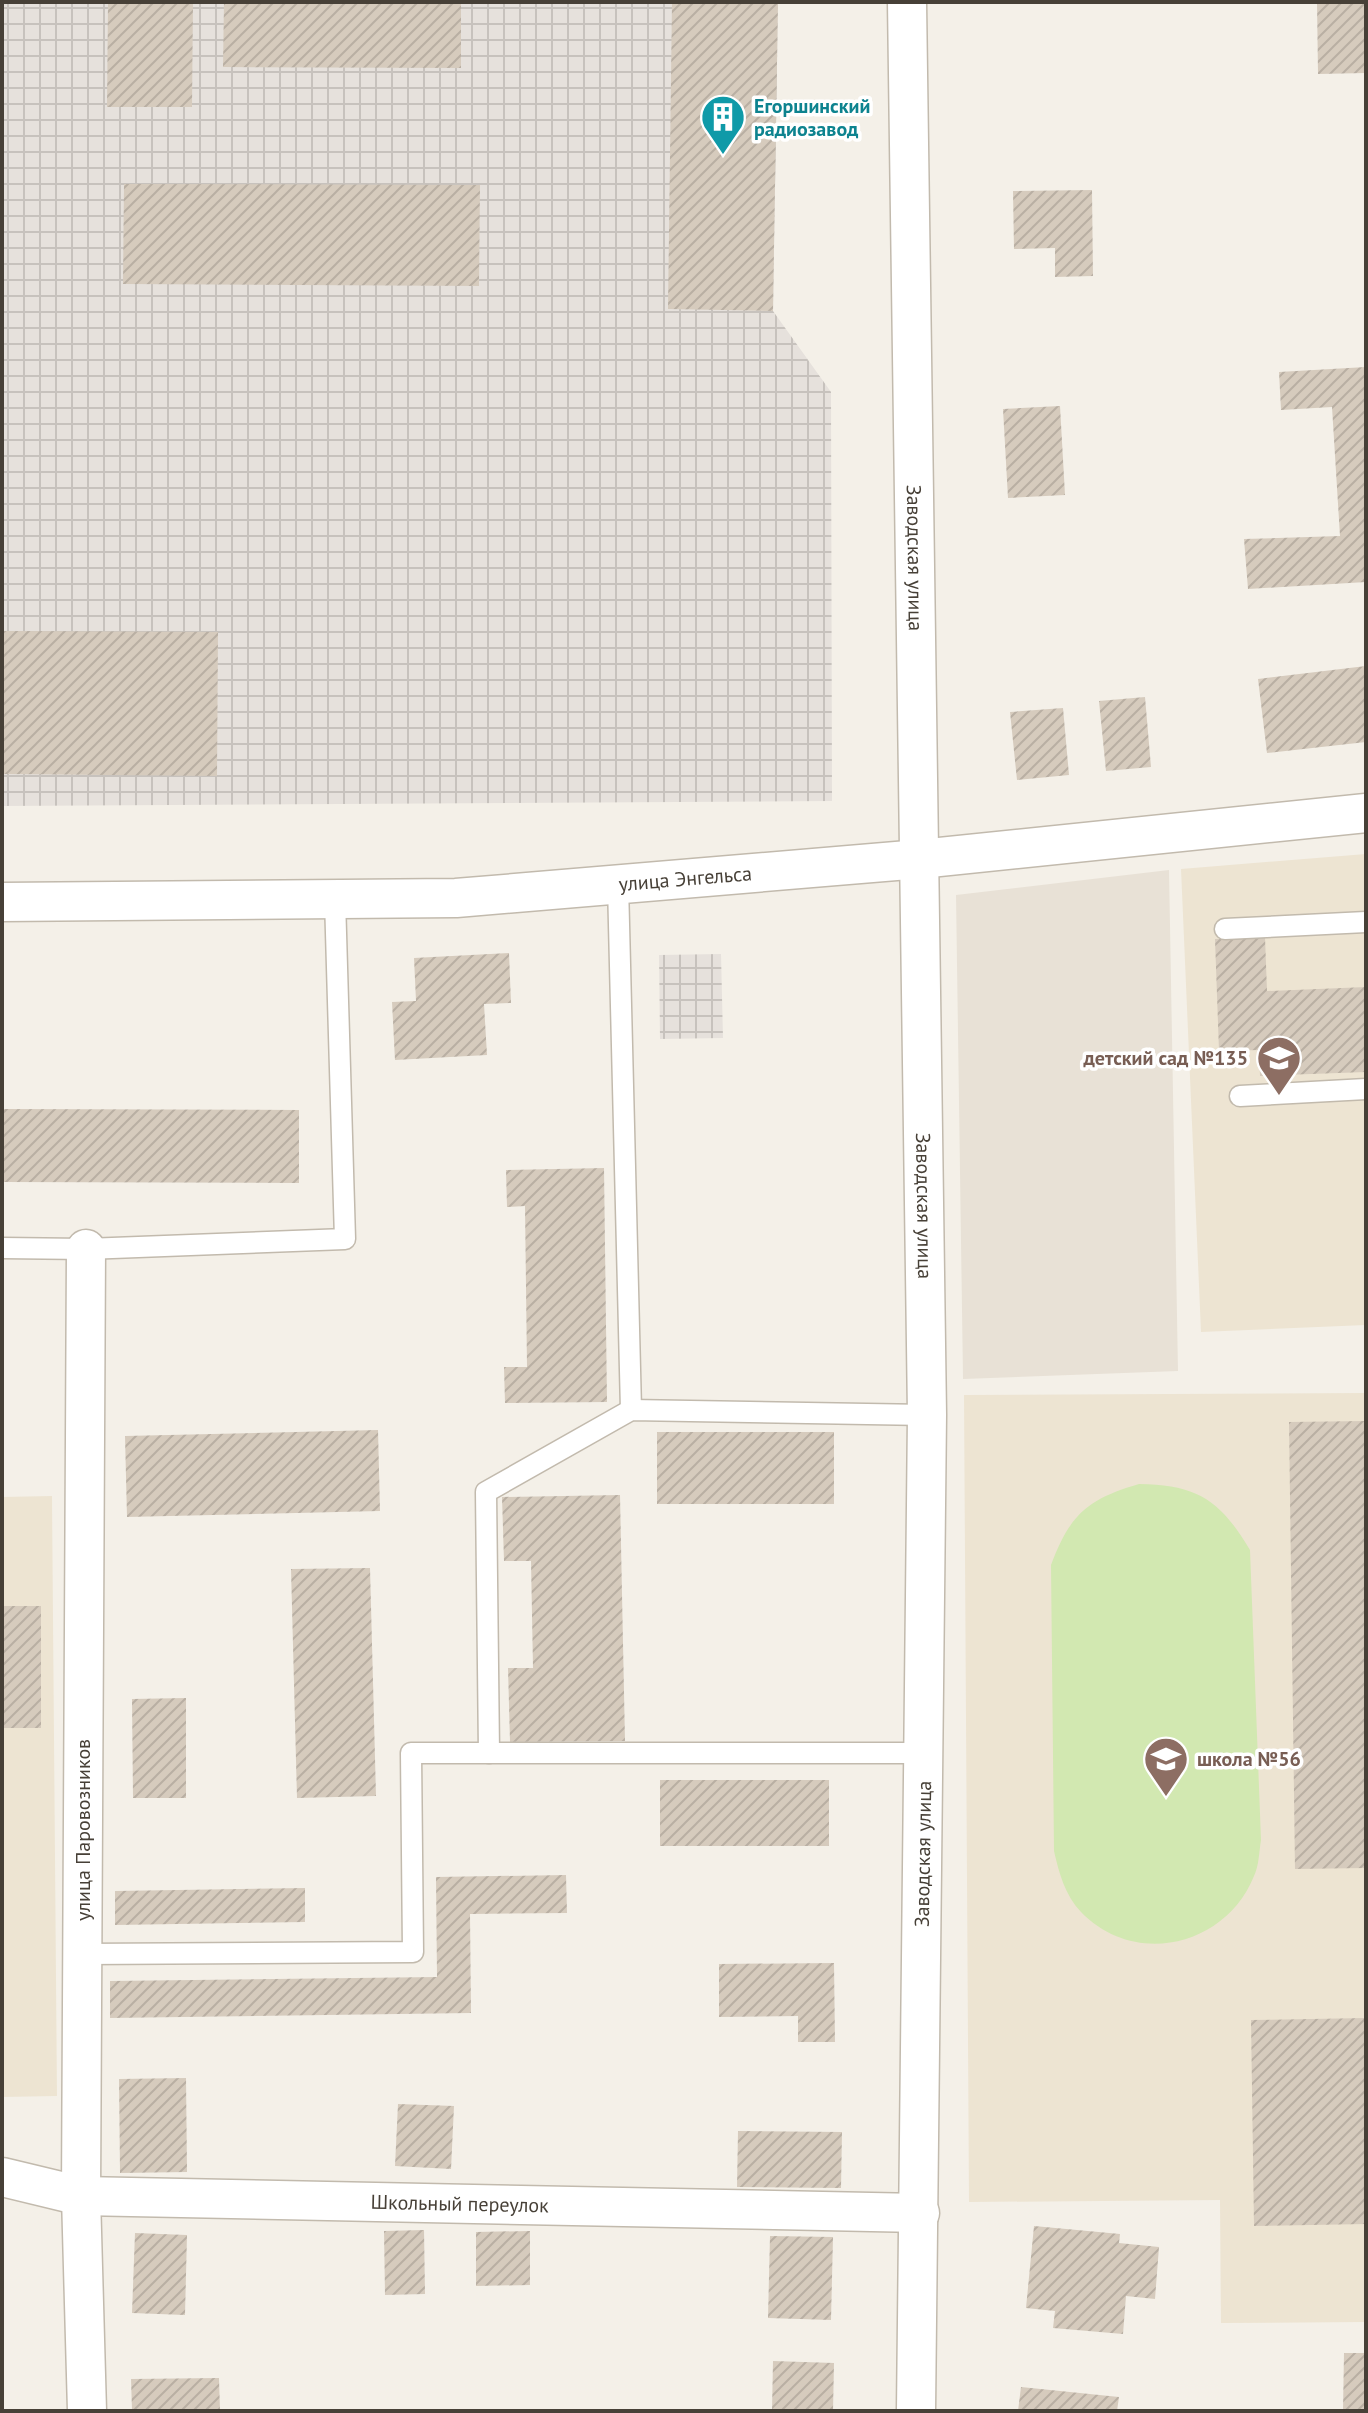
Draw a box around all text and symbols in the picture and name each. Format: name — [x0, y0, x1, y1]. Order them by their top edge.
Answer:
building icon: Егоршинский радиозавод — [699, 93, 747, 156]
place label: Егоршинский радиозавод — [754, 93, 870, 142]
street label: Заводская улица — [901, 485, 929, 631]
street label: улица Энгельса — [618, 860, 753, 897]
school or university icon: детский сад №135 — [1255, 1034, 1303, 1097]
place label: детский сад №135 — [1082, 1045, 1248, 1071]
street label: Заводская улица — [910, 1132, 938, 1279]
school or university icon: школа №56 — [1142, 1735, 1190, 1798]
street label: улица Паровозников — [70, 1739, 96, 1921]
place label: школа №56 — [1197, 1746, 1301, 1772]
street label: Заводская улица — [909, 1781, 937, 1927]
street label: Школьный переулок — [370, 2189, 549, 2218]

